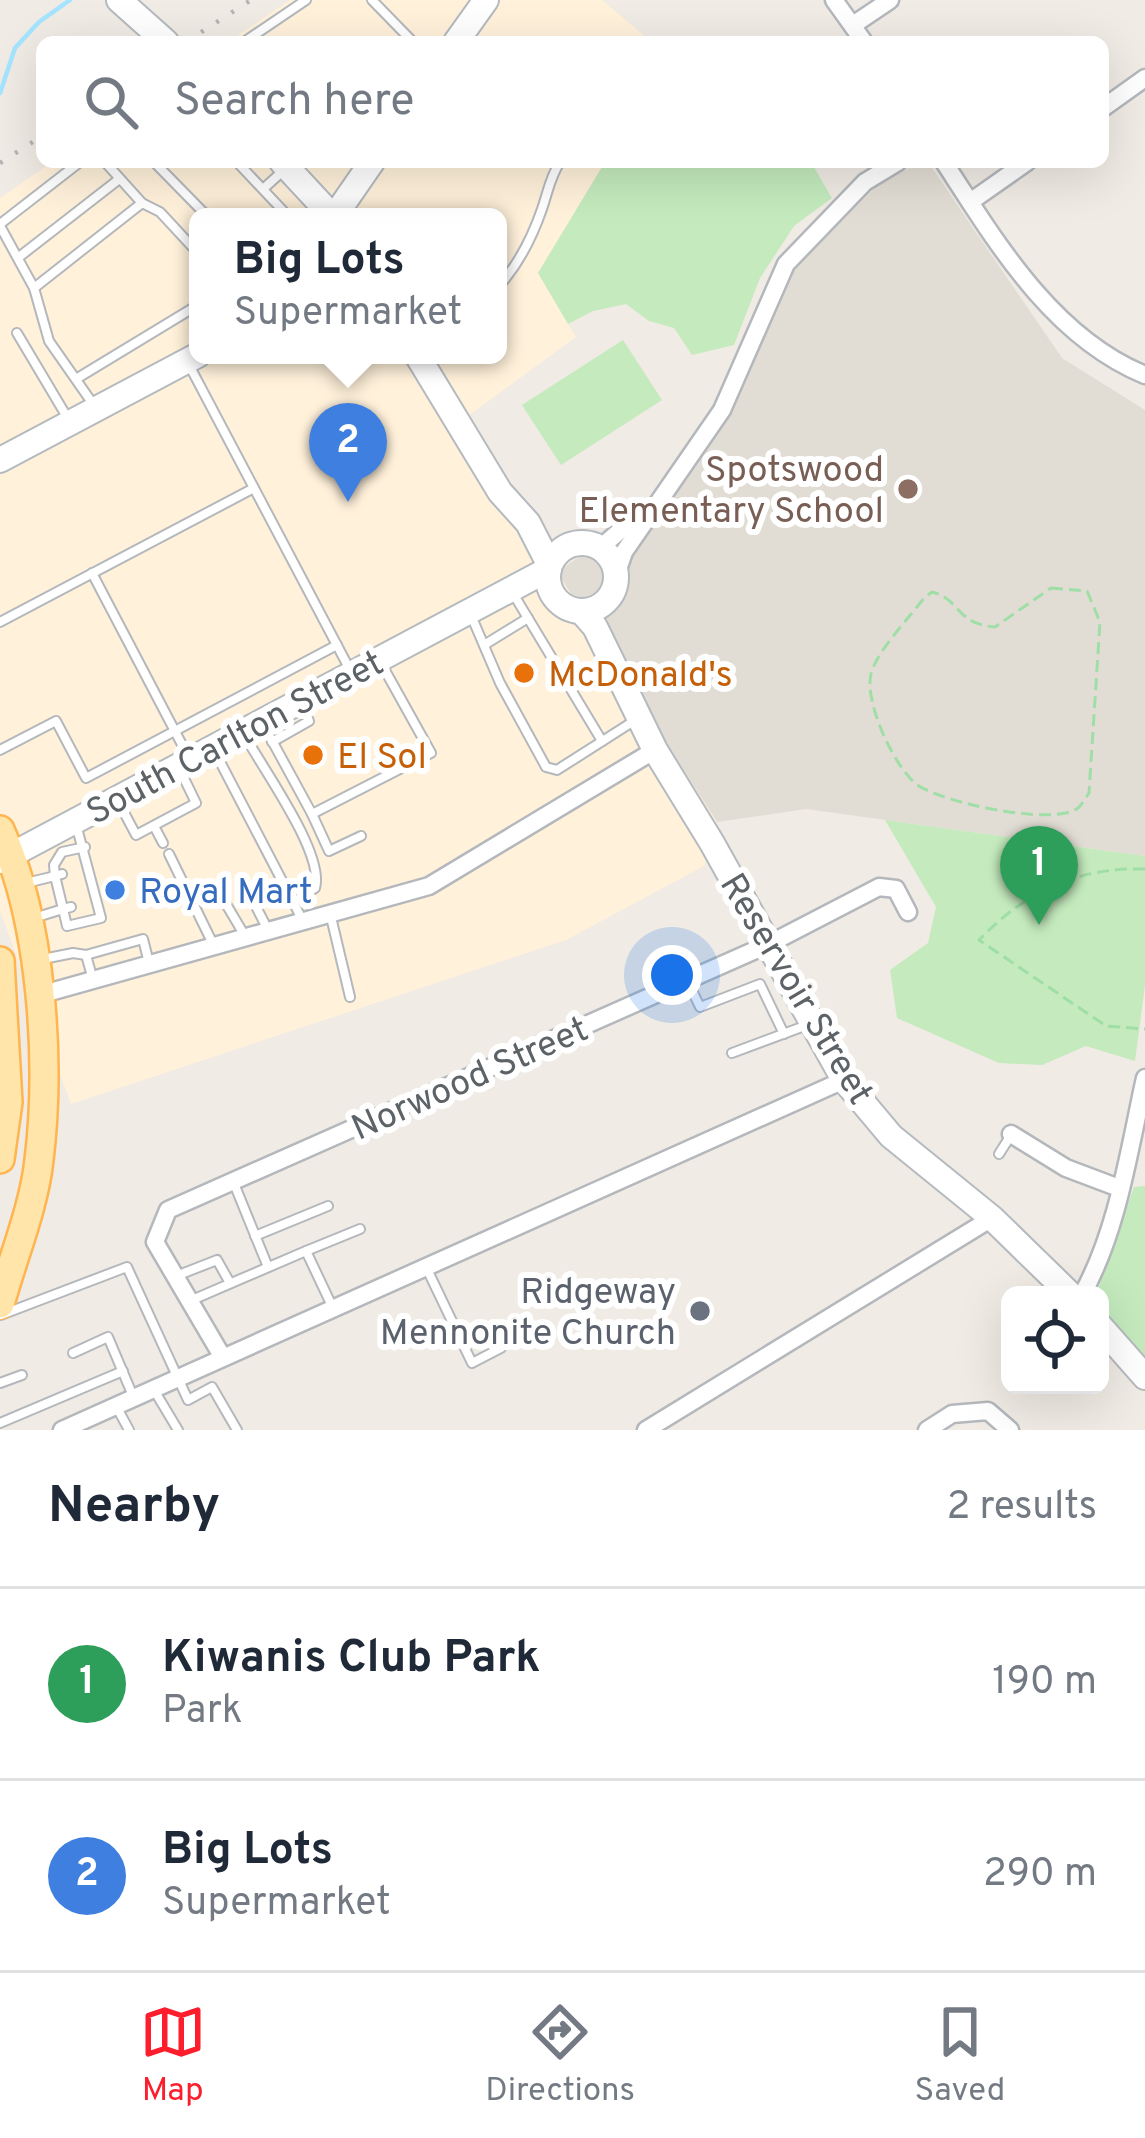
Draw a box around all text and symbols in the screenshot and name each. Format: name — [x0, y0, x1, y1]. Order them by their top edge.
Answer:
search box — [36, 36, 1109, 168]
icon: search — [78, 69, 144, 135]
text: Search here — [174, 74, 414, 131]
popup — [189, 208, 507, 364]
text: Big Lots — [234, 233, 405, 290]
text: Supermarket — [234, 290, 462, 339]
pin: 2 — [309, 403, 387, 502]
place label: Spotswood Elementary School — [578, 449, 884, 536]
marker: Spotswood Elementary School — [895, 476, 921, 502]
street label: South Carlton Street — [79, 642, 392, 837]
place label: McDonald's — [548, 654, 733, 700]
marker: McDonald's — [511, 660, 537, 686]
place label: El Sol — [337, 736, 427, 782]
marker: El Sol — [300, 742, 326, 768]
pin: 1 — [1000, 826, 1078, 925]
street label: Reservoir Street — [707, 866, 882, 1114]
place label: Royal Mart — [139, 871, 313, 917]
marker: Royal Mart — [102, 877, 128, 903]
your location — [642, 945, 702, 1005]
street label: Norwood Street — [345, 1008, 596, 1153]
place label: Ridgeway Mennonite Church — [380, 1271, 676, 1358]
map controls — [1001, 1286, 1109, 1394]
button: locate — [1001, 1286, 1109, 1394]
marker: Ridgeway Mennonite Church — [687, 1298, 713, 1324]
text: Nearby — [48, 1476, 220, 1541]
text: 2 results — [946, 1484, 1097, 1533]
text: Kiwanis Club Park — [162, 1631, 540, 1688]
text: 1 — [79, 1659, 95, 1708]
text: 190 m — [992, 1659, 1097, 1708]
text: Park — [162, 1688, 243, 1737]
text: Big Lots — [162, 1823, 333, 1880]
text: 2 — [75, 1851, 99, 1900]
text: 290 m — [983, 1851, 1097, 1900]
text: Supermarket — [162, 1880, 391, 1929]
tab: Map — [140, 1999, 206, 2113]
tab: Directions — [485, 1999, 635, 2113]
tab: Saved — [915, 1999, 1005, 2113]

